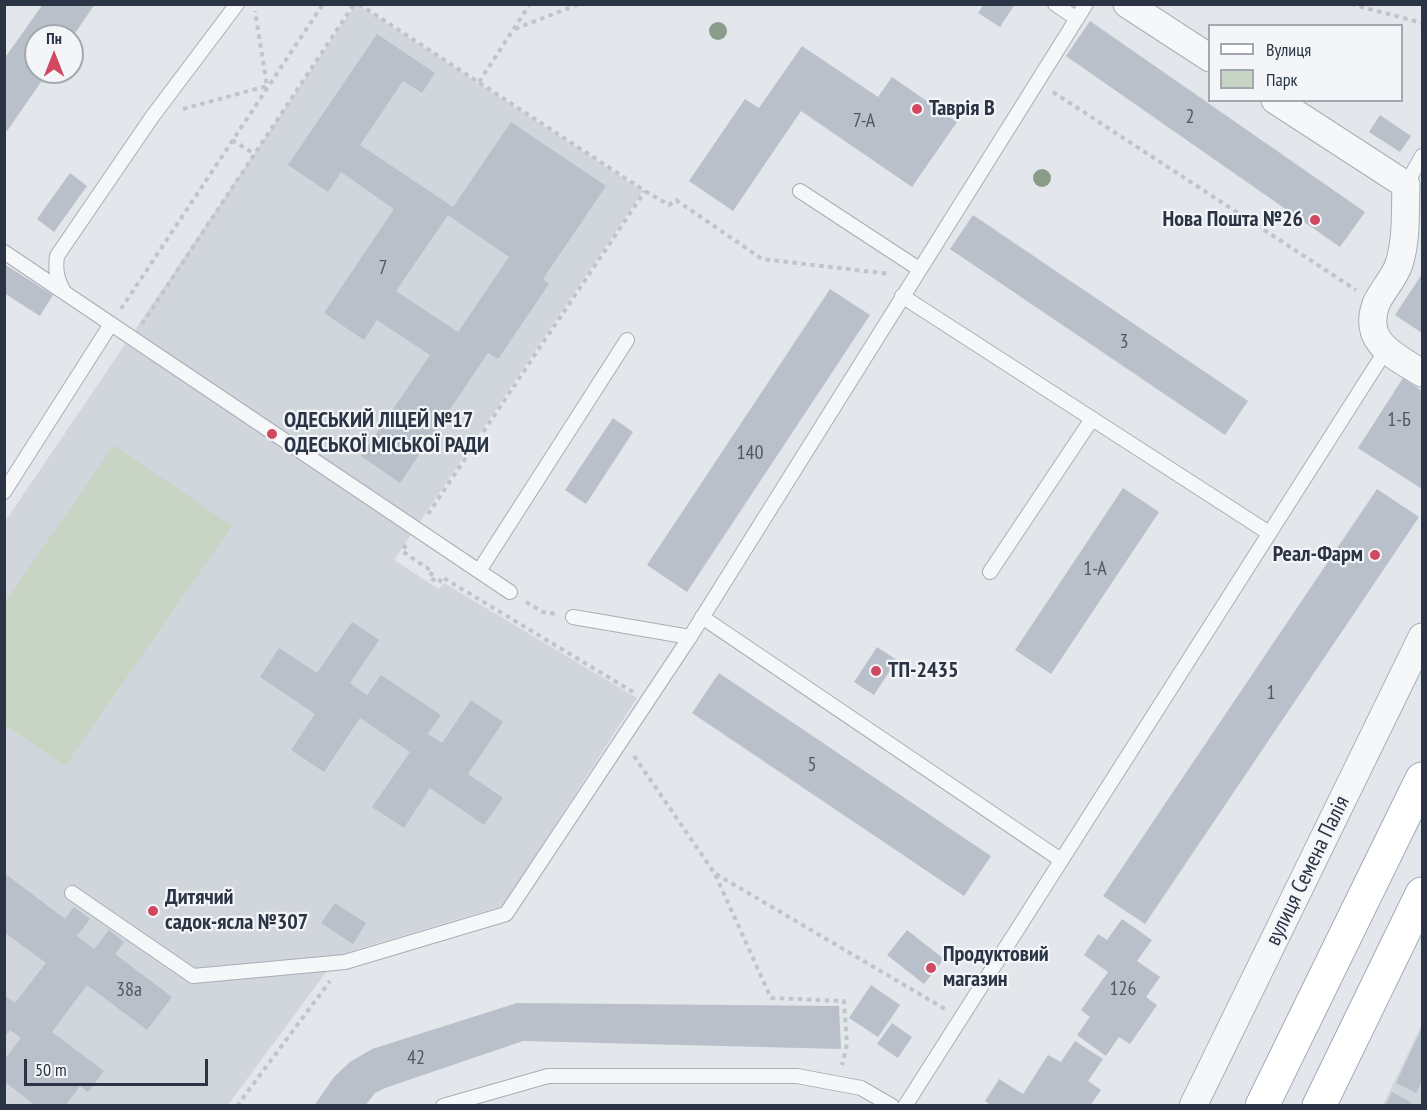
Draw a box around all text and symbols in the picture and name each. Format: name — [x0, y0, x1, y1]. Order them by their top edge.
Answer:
north arrow — [24, 24, 84, 84]
legend — [1208, 24, 1403, 102]
text: Пн — [46, 28, 62, 48]
text: Вулиця — [1266, 38, 1311, 61]
text: Парк — [1266, 68, 1297, 91]
place label: Таврія В — [929, 96, 995, 122]
marker: Таврія В — [910, 102, 924, 116]
house number: 2 — [1186, 105, 1194, 129]
house number: 7-А — [853, 109, 875, 133]
place label: Нова Пошта №26 — [1163, 207, 1303, 233]
marker: Нова Пошта №26 — [1308, 213, 1322, 227]
house number: 7 — [379, 256, 387, 280]
house number: 3 — [1120, 330, 1128, 354]
place label: ОДЕСЬКИЙ ЛІЦЕЙ №17 ОДЕСЬКОЇ МІСЬКОЇ РАДИ — [284, 408, 489, 460]
house number: 1-Б — [1387, 408, 1411, 432]
marker: ОДЕСЬКИЙ ЛІЦЕЙ №17 ОДЕСЬКОЇ МІСЬКОЇ РАДИ — [265, 427, 279, 441]
house number: 140 — [737, 441, 763, 465]
place label: Реал-Фарм — [1273, 542, 1363, 568]
marker: Реал-Фарм — [1368, 548, 1382, 562]
house number: 1-А — [1083, 557, 1107, 581]
place label: ТП-2435 — [888, 658, 959, 684]
marker: ТП-2435 — [869, 664, 883, 678]
house number: 1 — [1267, 681, 1275, 705]
house number: 5 — [808, 753, 816, 777]
street label: вулиця Семена Палія — [1260, 792, 1356, 950]
place label: Дитячий садок-ясла №307 — [165, 885, 308, 936]
marker: Дитячий садок-ясла №307 — [146, 904, 160, 918]
place label: Продуктовий магазин — [943, 942, 1049, 993]
marker: Продуктовий магазин — [924, 961, 938, 975]
house number: 126 — [1110, 977, 1136, 1001]
house number: 38а — [116, 978, 142, 1002]
house number: 42 — [407, 1046, 425, 1070]
scale bar — [27, 1047, 212, 1085]
text: 50 m — [35, 1058, 67, 1081]

